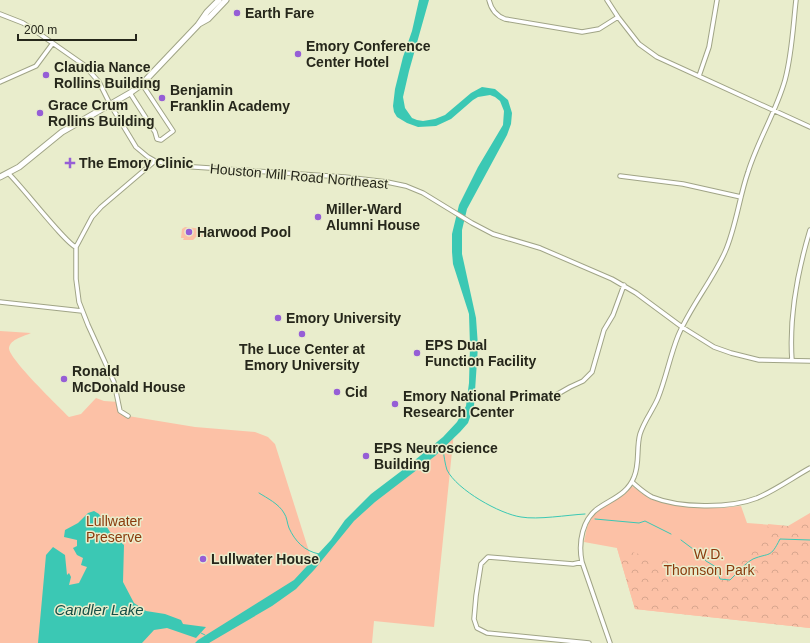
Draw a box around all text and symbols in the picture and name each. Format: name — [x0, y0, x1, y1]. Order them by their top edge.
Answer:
place label: Earth Fare — [245, 5, 314, 21]
marker: Earth Fare — [232, 8, 242, 18]
scale bar — [18, 16, 136, 42]
text: 200 m — [24, 23, 57, 37]
place label: Emory Conference Center Hotel — [306, 38, 431, 70]
marker: Emory Conference Center Hotel — [293, 49, 303, 59]
place label: Claudia Nance Rollins Building — [54, 59, 161, 91]
marker: Claudia Nance Rollins Building — [41, 70, 51, 80]
place label: Benjamin Franklin Academy — [170, 82, 290, 114]
marker: Benjamin Franklin Academy — [157, 93, 167, 103]
place label: Grace Crum Rollins Building — [48, 97, 155, 129]
marker: Grace Crum Rollins Building — [35, 108, 45, 118]
place label: The Emory Clinic — [79, 155, 194, 171]
marker: The Emory Clinic — [64, 157, 76, 169]
street label: Houston Mill Road Northeast — [209, 160, 389, 192]
place label: Miller-Ward Alumni House — [326, 201, 420, 233]
marker: Miller-Ward Alumni House — [313, 212, 323, 222]
place label: Harwood Pool — [197, 224, 291, 240]
marker: Harwood Pool — [184, 227, 194, 237]
place label: Emory University — [286, 310, 401, 326]
marker: Emory University — [273, 313, 283, 323]
marker: The Luce Center at Emory University — [297, 329, 307, 339]
place label: EPS Dual Function Facility — [425, 337, 536, 369]
place label: The Luce Center at Emory University — [239, 341, 365, 373]
marker: EPS Dual Function Facility — [412, 348, 422, 358]
place label: Ronald McDonald House — [72, 363, 186, 395]
marker: Ronald McDonald House — [59, 374, 69, 384]
place label: Cid — [345, 384, 368, 400]
marker: Cid — [332, 387, 342, 397]
place label: Emory National Primate Research Center — [403, 388, 561, 420]
marker: Emory National Primate Research Center — [390, 399, 400, 409]
place label: EPS Neuroscience Building — [374, 440, 498, 472]
marker: EPS Neuroscience Building — [361, 451, 371, 461]
park label: Lullwater Preserve — [86, 513, 142, 545]
park label: W.D. Thomson Park — [663, 546, 756, 578]
place label: Lullwater House — [211, 551, 319, 567]
marker: Lullwater House — [198, 554, 208, 564]
water label: Candler Lake — [54, 601, 144, 618]

